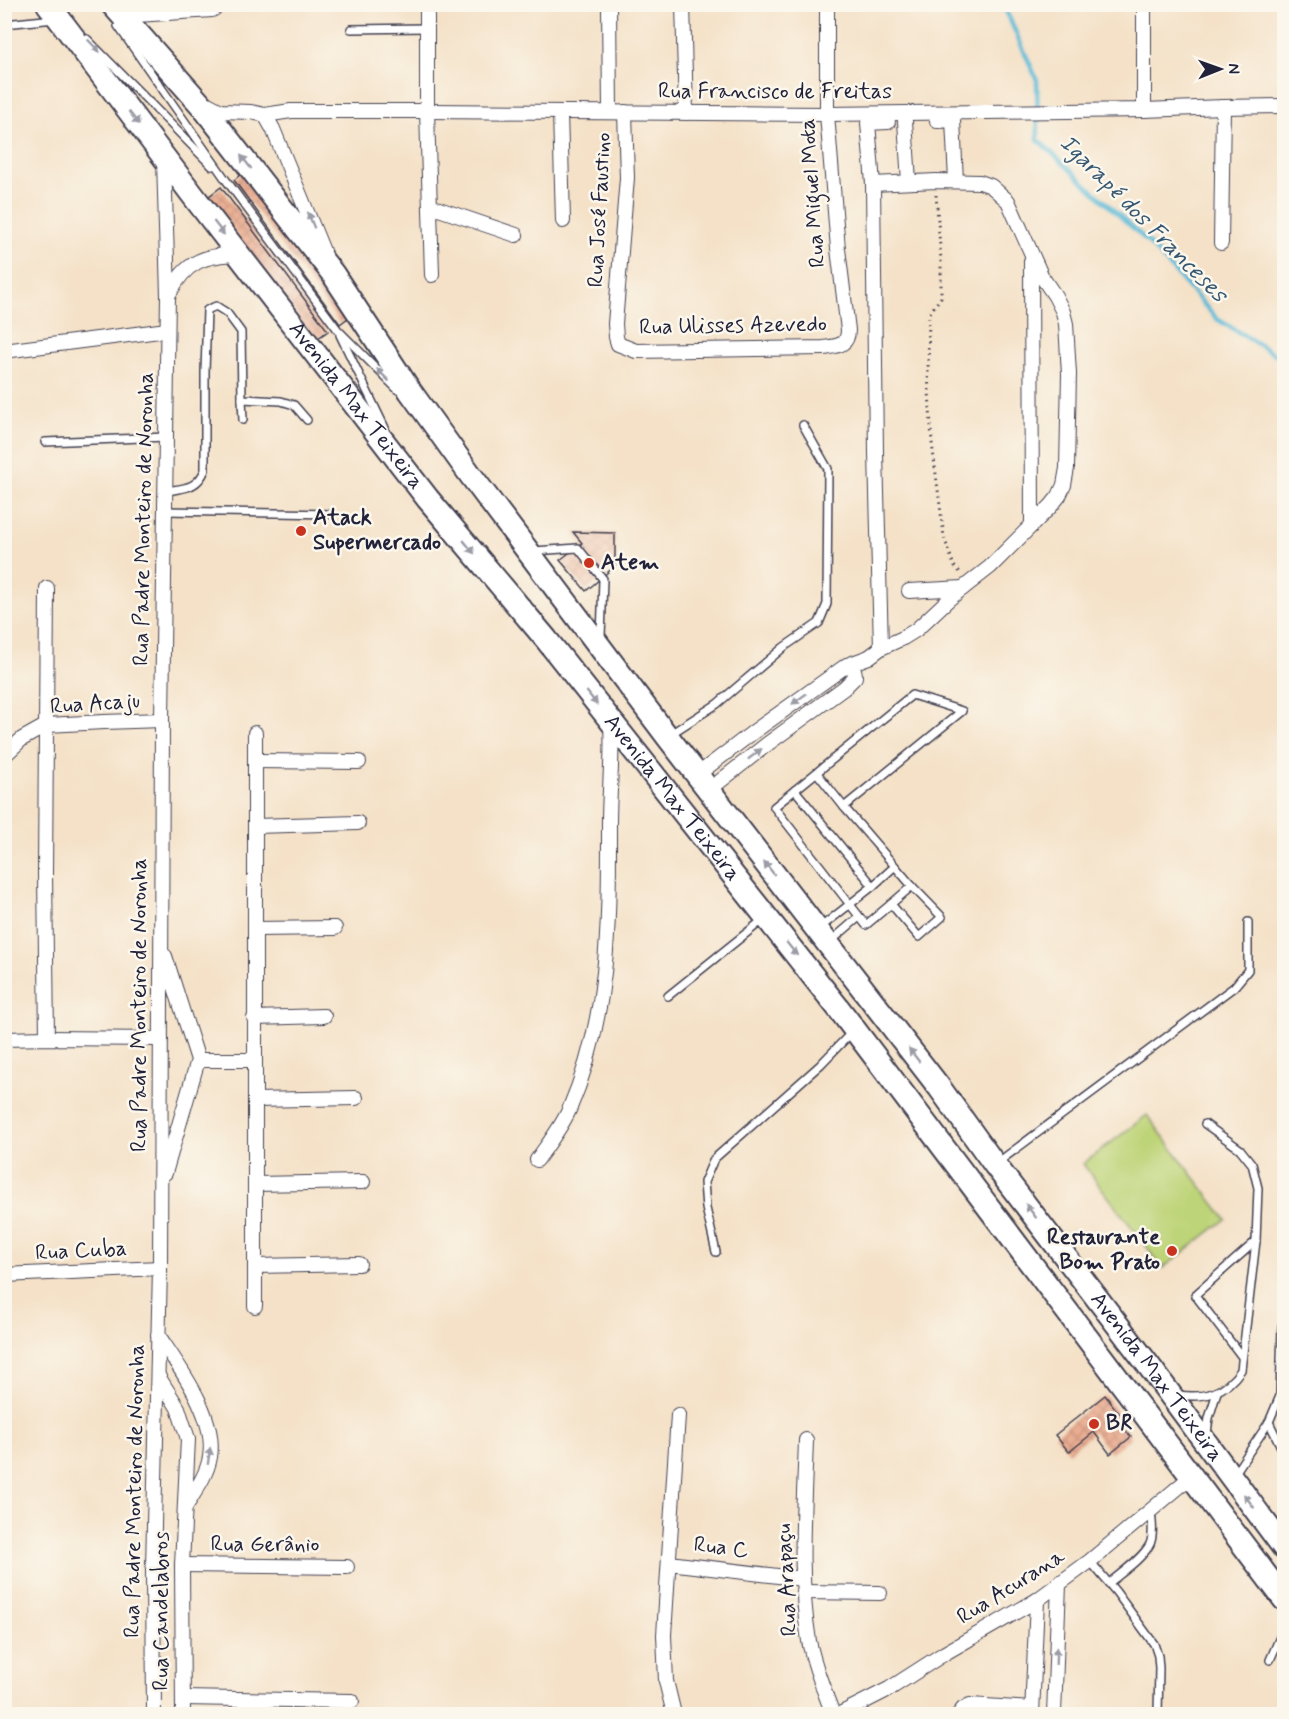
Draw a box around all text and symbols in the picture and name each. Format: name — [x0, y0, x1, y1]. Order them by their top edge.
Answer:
one-way arrow — [87, 39, 101, 53]
north arrow — [1190, 39, 1250, 99]
text: N — [1223, 63, 1244, 74]
street label: Rua Francisco de Freitas — [658, 78, 892, 106]
one-way arrow — [127, 110, 140, 126]
street label: Rua Miguel Mota — [794, 117, 835, 269]
water label: Igarapé dos Franceses — [1052, 128, 1235, 311]
street label: Rua José Faustino — [582, 132, 618, 288]
one-way arrow — [240, 154, 252, 169]
one-way arrow — [306, 211, 316, 229]
one-way arrow — [212, 221, 224, 236]
street label: Rua Ulisses Azevedo — [639, 310, 827, 342]
street label: Avenida Max Teixeira — [282, 316, 430, 495]
one-way arrow — [376, 368, 390, 383]
street label: Rua Padre Monteiro de Noronha — [127, 372, 161, 666]
place label: Atack Supermercado — [313, 504, 441, 557]
marker: Atack Supermercado — [294, 524, 308, 538]
one-way arrow — [462, 539, 475, 555]
place label: Atem — [601, 549, 659, 577]
marker: Atem — [582, 556, 596, 570]
street label: Rua Acaju — [49, 687, 141, 722]
one-way arrow — [586, 690, 599, 706]
one-way arrow — [792, 692, 807, 704]
street label: Avenida Max Teixeira — [597, 709, 747, 887]
one-way arrow — [747, 748, 763, 761]
street label: Rua Padre Monteiro de Noronha — [126, 858, 154, 1152]
one-way arrow — [763, 860, 775, 876]
one-way arrow — [785, 942, 797, 957]
one-way arrow — [908, 1048, 920, 1063]
one-way arrow — [1025, 1204, 1037, 1219]
place label: Restaurante Bom Prato — [1047, 1224, 1160, 1277]
street label: Rua Cuba — [34, 1235, 128, 1267]
marker: Restaurante Bom Prato — [1165, 1244, 1179, 1258]
street label: Avenida Max Teixeira — [1084, 1287, 1229, 1467]
street label: Rua Padre Monteiro de Noronha — [118, 1344, 152, 1638]
place label: BR — [1106, 1410, 1132, 1438]
marker: BR — [1087, 1417, 1101, 1431]
one-way arrow — [204, 1446, 213, 1465]
one-way arrow — [1244, 1494, 1256, 1509]
street label: Rua Arapaçu — [770, 1523, 804, 1637]
street label: Rua Candelabros — [148, 1531, 176, 1691]
street label: Rua Gerânio — [211, 1531, 319, 1559]
street label: Rua C — [692, 1531, 750, 1565]
street label: Rua Acurana — [952, 1542, 1071, 1631]
one-way arrow — [1052, 1647, 1061, 1666]

